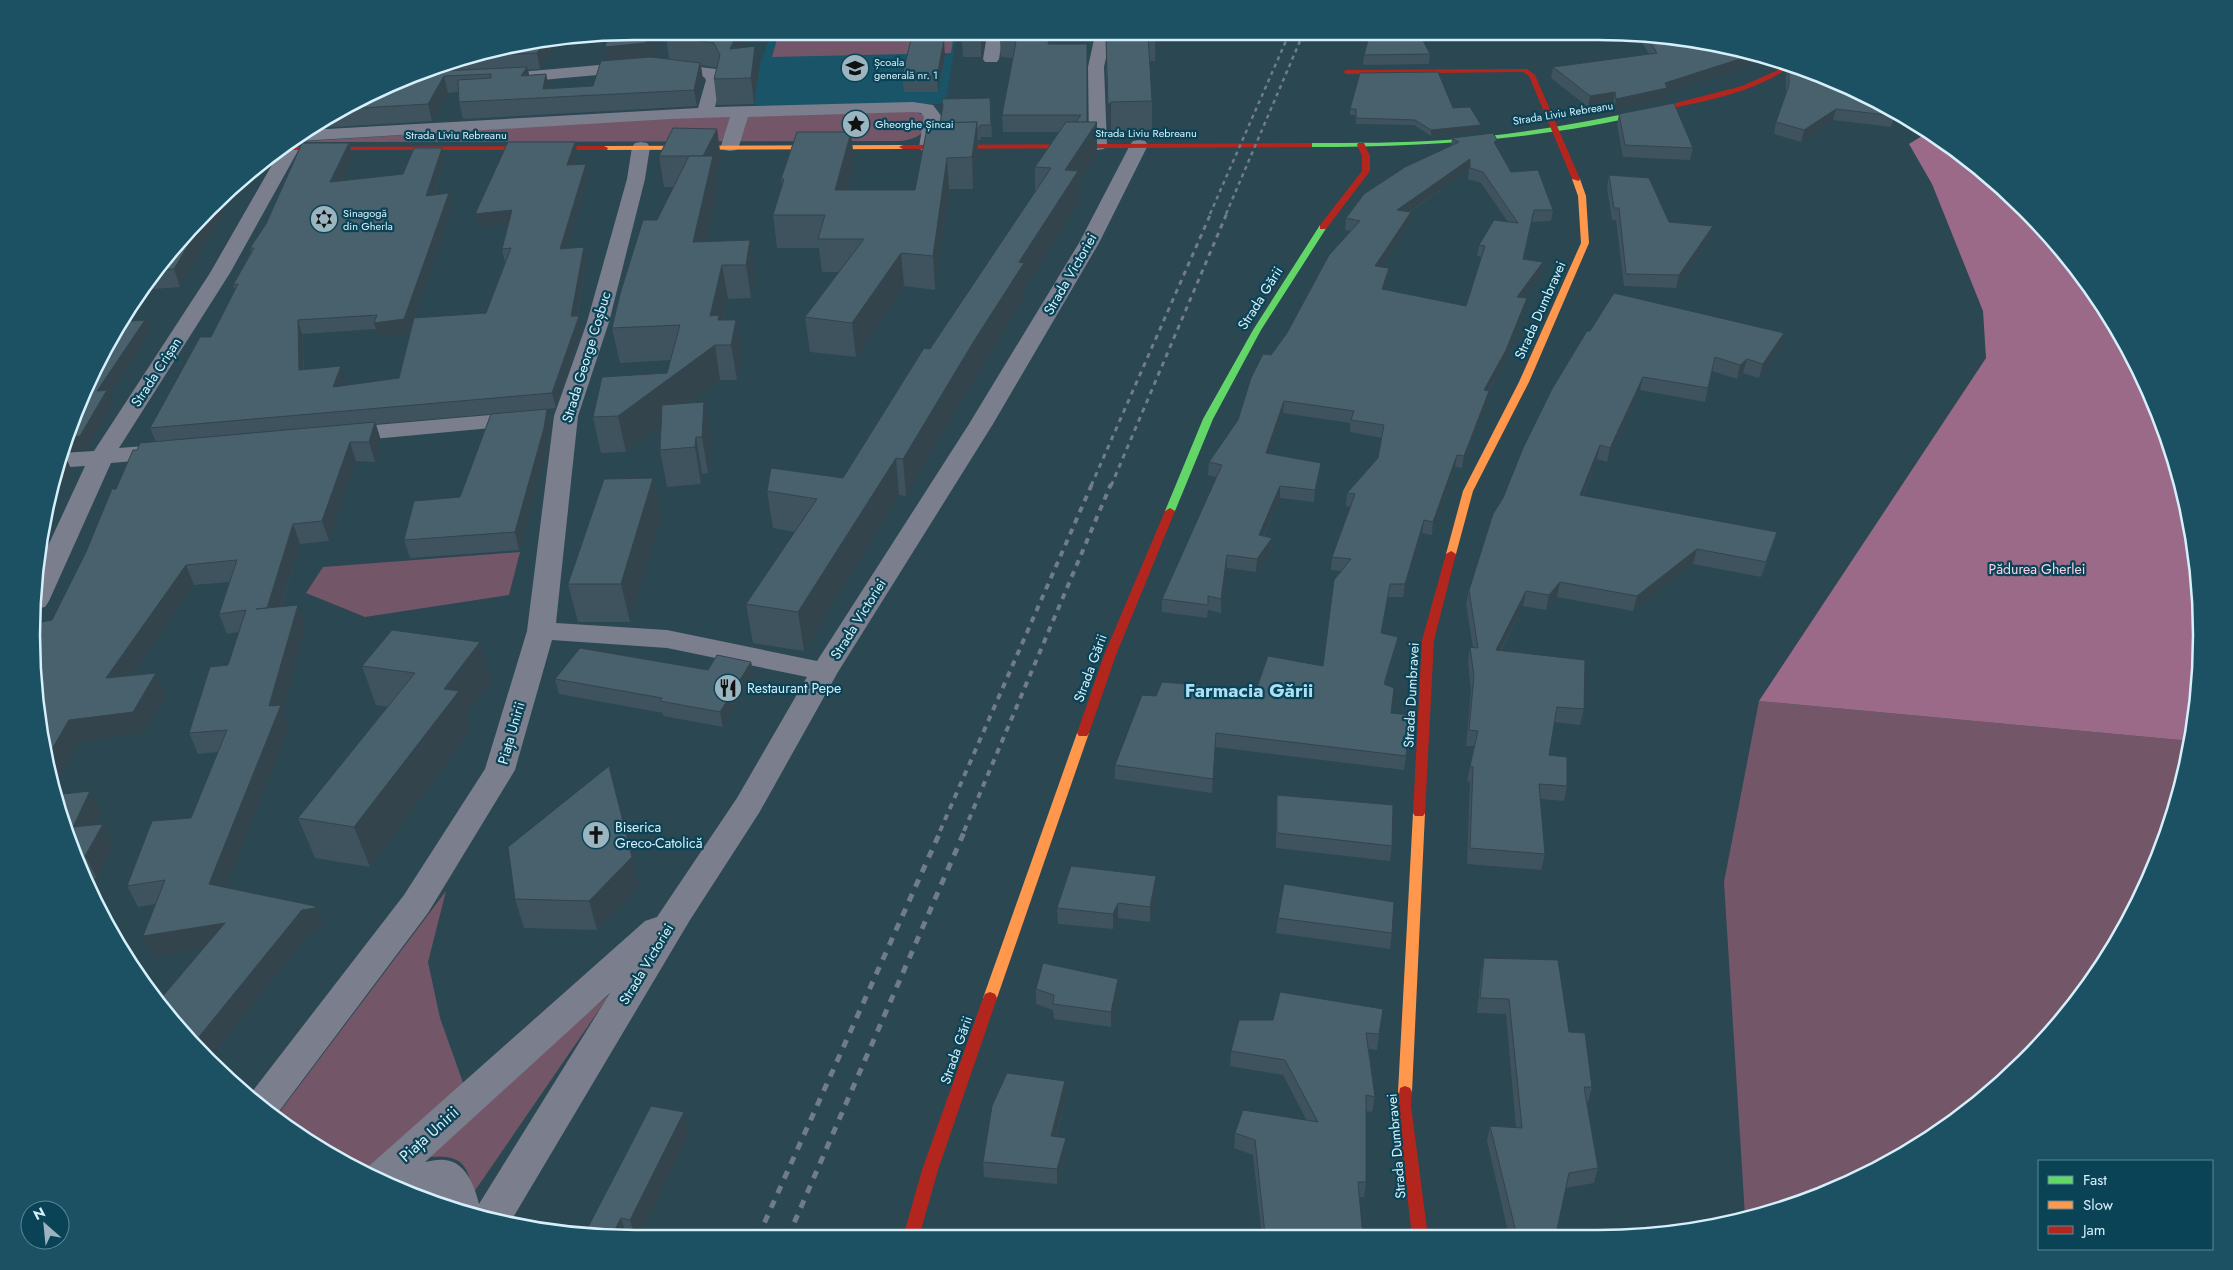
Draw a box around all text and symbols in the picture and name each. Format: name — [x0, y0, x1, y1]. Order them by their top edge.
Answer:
school or university icon: Școala generală nr. 1 — [840, 53, 870, 83]
place label: Școala generală nr. 1 — [874, 54, 938, 83]
street label: Strada Liviu Rebreanu — [1512, 97, 1614, 129]
place icon: Gheorghe Șincai — [841, 109, 871, 139]
place label: Gheorghe Șincai — [875, 116, 954, 132]
street label: Strada Liviu Rebreanu — [1095, 125, 1197, 141]
street label: Strada Liviu Rebreanu — [405, 127, 507, 143]
synagogue icon: Sinagogă din Gherla — [309, 204, 339, 234]
place label: Sinagogă din Gherla — [343, 205, 393, 234]
street label: Strada Victoriei — [1038, 229, 1102, 319]
street label: Strada Dumbravei — [1509, 258, 1571, 362]
street label: Strada Gării — [1233, 263, 1287, 333]
street label: Strada George Coșbuc — [557, 289, 616, 425]
street label: Strada Crișan — [126, 333, 187, 411]
park label: Pădurea Gherlei — [1989, 559, 2085, 579]
street label: Strada Victoriei — [825, 575, 891, 663]
street label: Strada Gării — [1068, 631, 1112, 705]
street label: Strada Dumbravei — [1398, 642, 1424, 748]
restaurant icon: Restaurant Pepe — [713, 673, 743, 703]
district label: Farmacia Gării — [1185, 677, 1313, 704]
place label: Restaurant Pepe — [747, 678, 841, 698]
street label: Piața Unirii — [493, 699, 530, 767]
place label: Biserica Greco-Catolică — [615, 817, 703, 853]
church icon: Biserica Greco-Catolică — [581, 820, 611, 850]
street label: Strada Victoriei — [614, 920, 678, 1008]
street label: Strada Gării — [935, 1013, 977, 1087]
street label: Strada Dumbravei — [1381, 1093, 1411, 1199]
street label: Piața Unirii — [394, 1101, 464, 1167]
legend — [2038, 1160, 2213, 1250]
text: Fast — [2083, 1169, 2107, 1191]
text: Slow — [2083, 1194, 2114, 1216]
north arrow — [20, 1200, 70, 1250]
text: N — [30, 1202, 49, 1225]
text: Jam — [2081, 1219, 2106, 1241]

